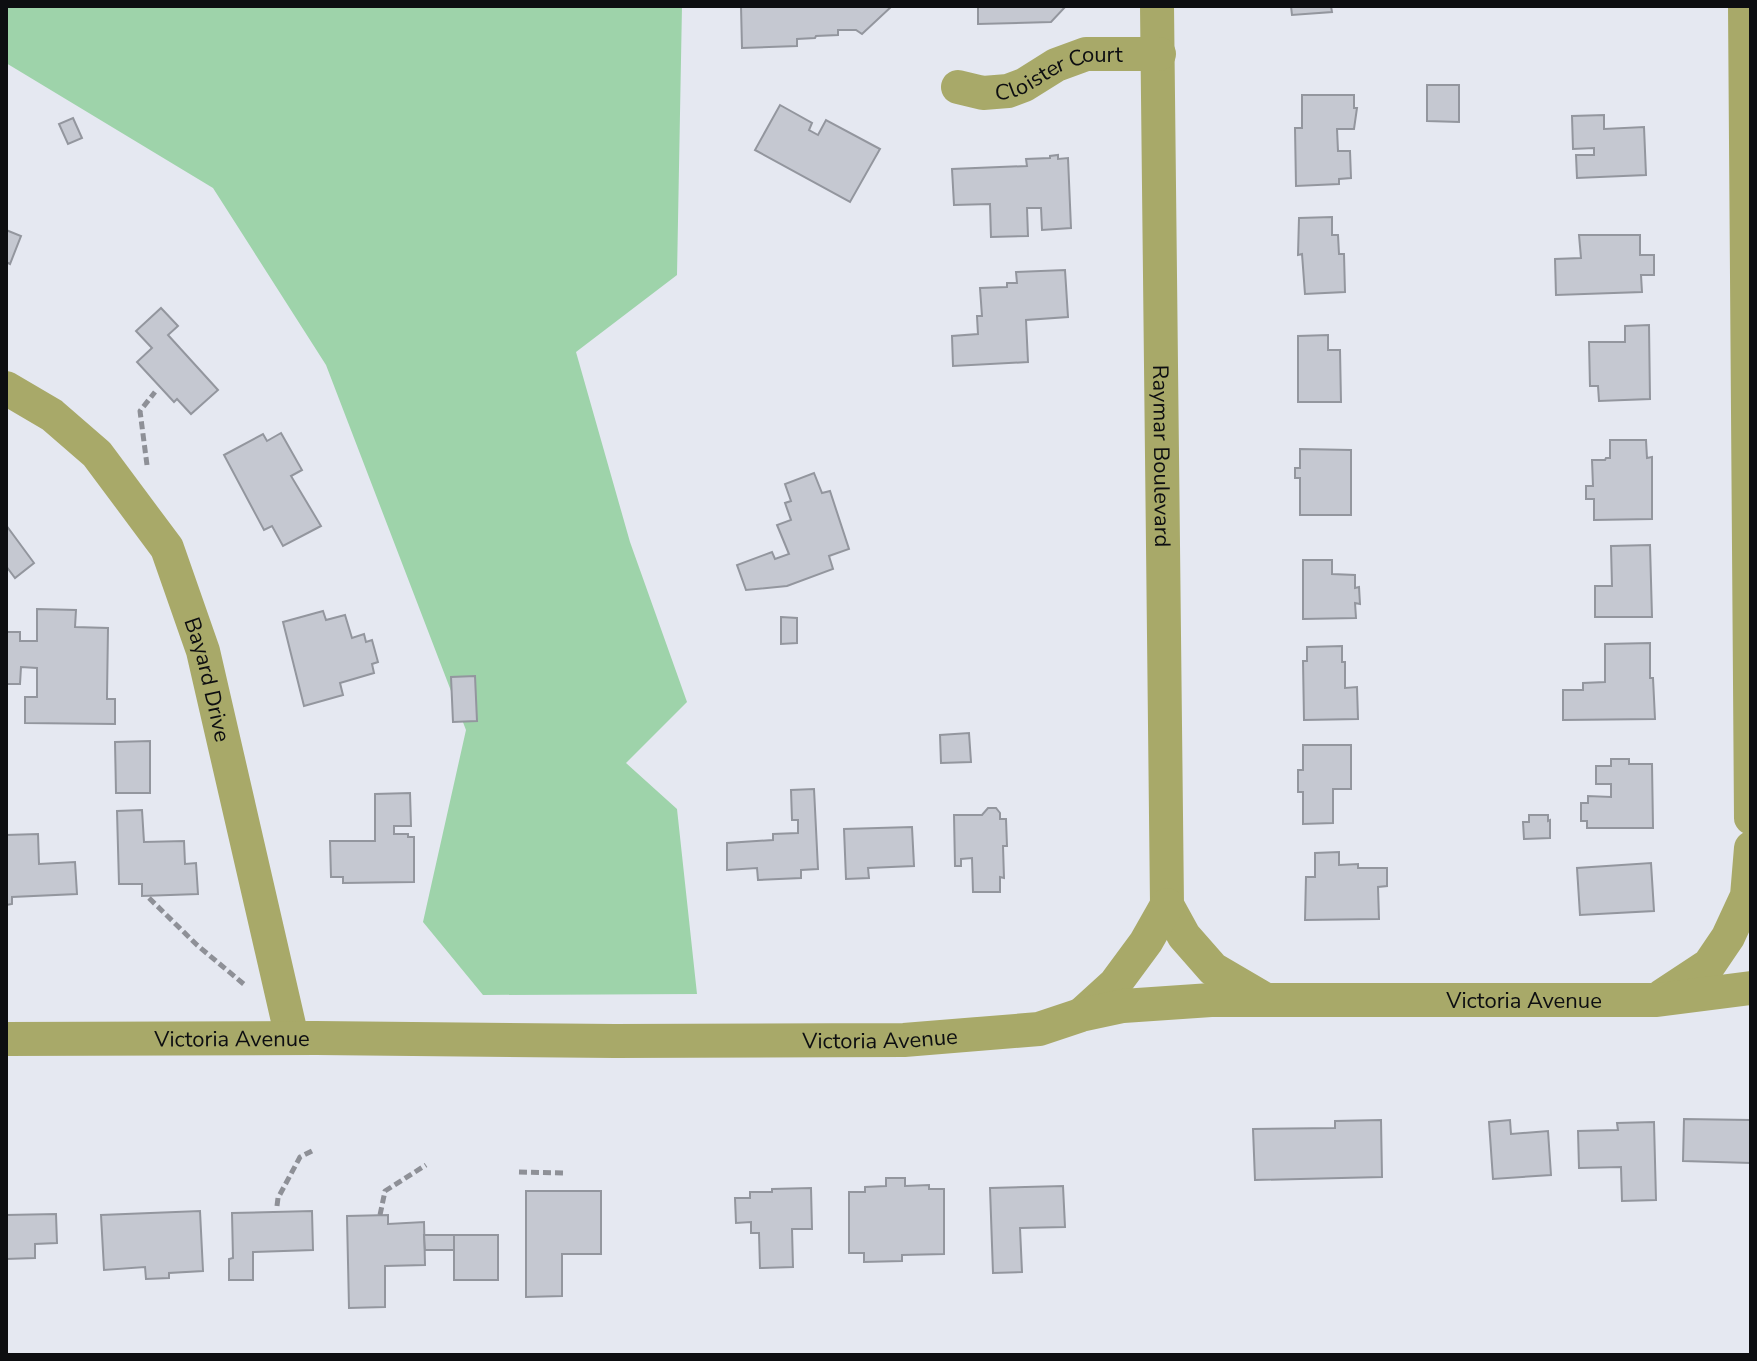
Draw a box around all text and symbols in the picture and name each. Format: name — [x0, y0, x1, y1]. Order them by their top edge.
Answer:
street label: Cloister Court — [994, 40, 1123, 108]
street label: Raymar Boulevard — [1145, 365, 1177, 547]
street label: Bayard Drive — [176, 613, 237, 745]
street label: Victoria Avenue — [1445, 986, 1602, 1016]
street label: Victoria Avenue — [801, 1022, 959, 1056]
street label: Victoria Avenue — [153, 1024, 310, 1055]

